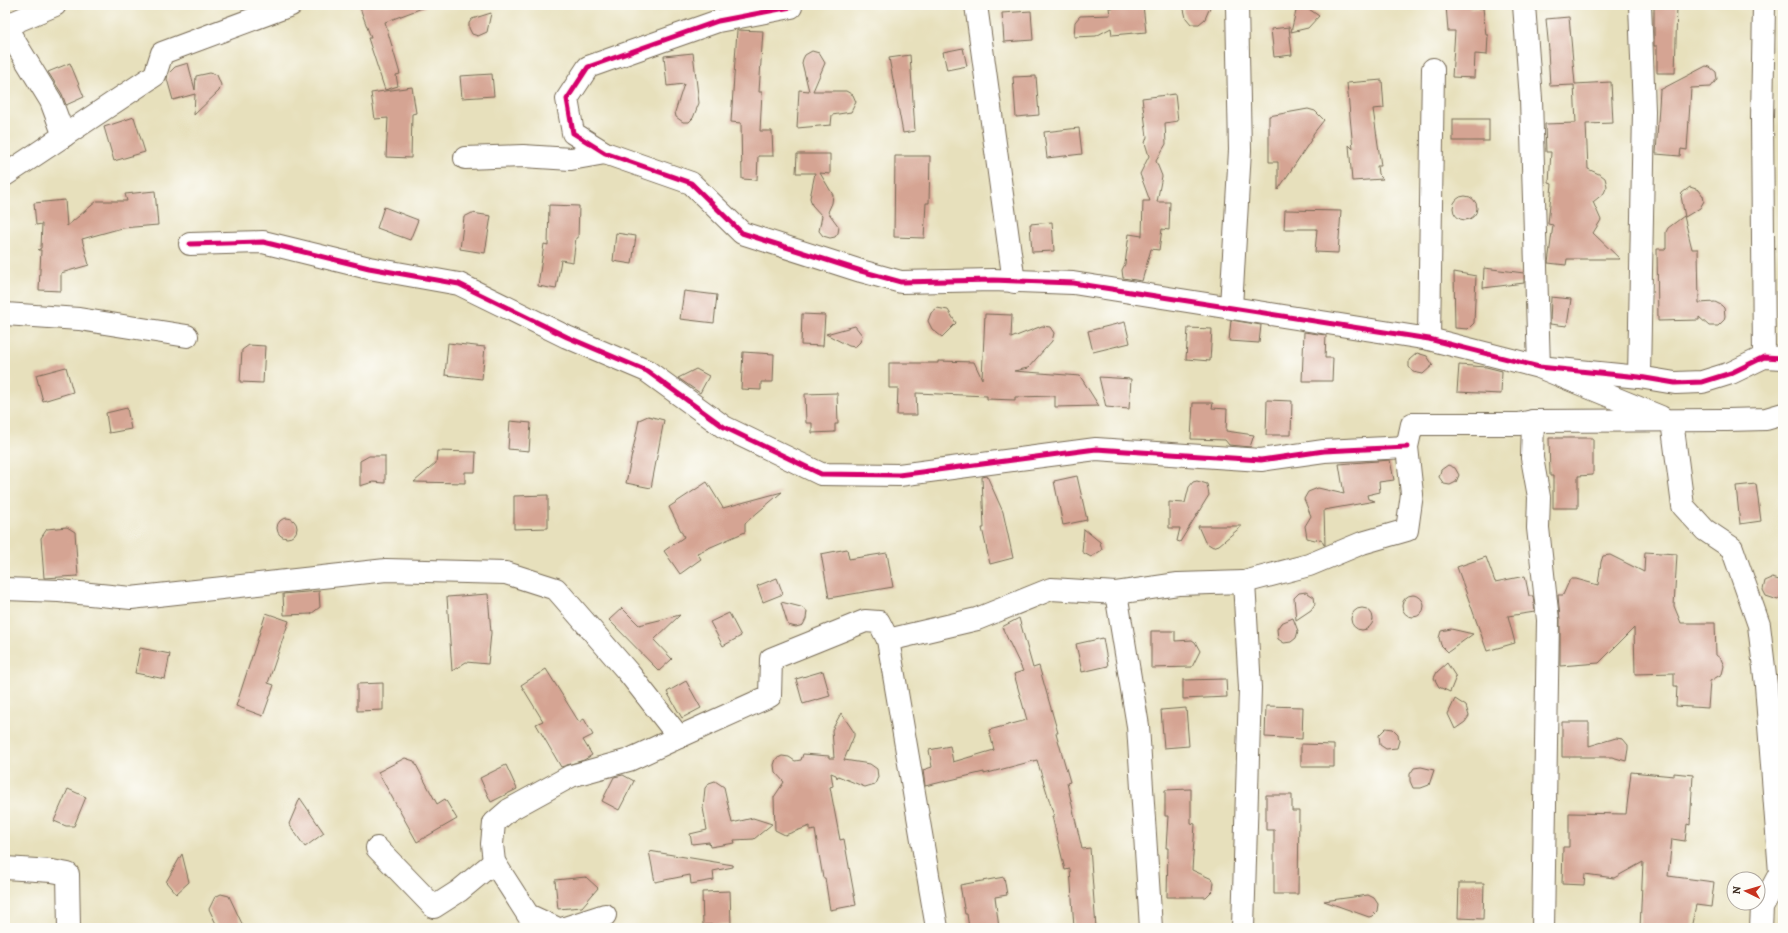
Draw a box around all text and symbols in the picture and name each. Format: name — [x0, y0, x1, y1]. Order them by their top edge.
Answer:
north arrow — [1726, 871, 1766, 911]
text: N — [1729, 886, 1744, 895]

